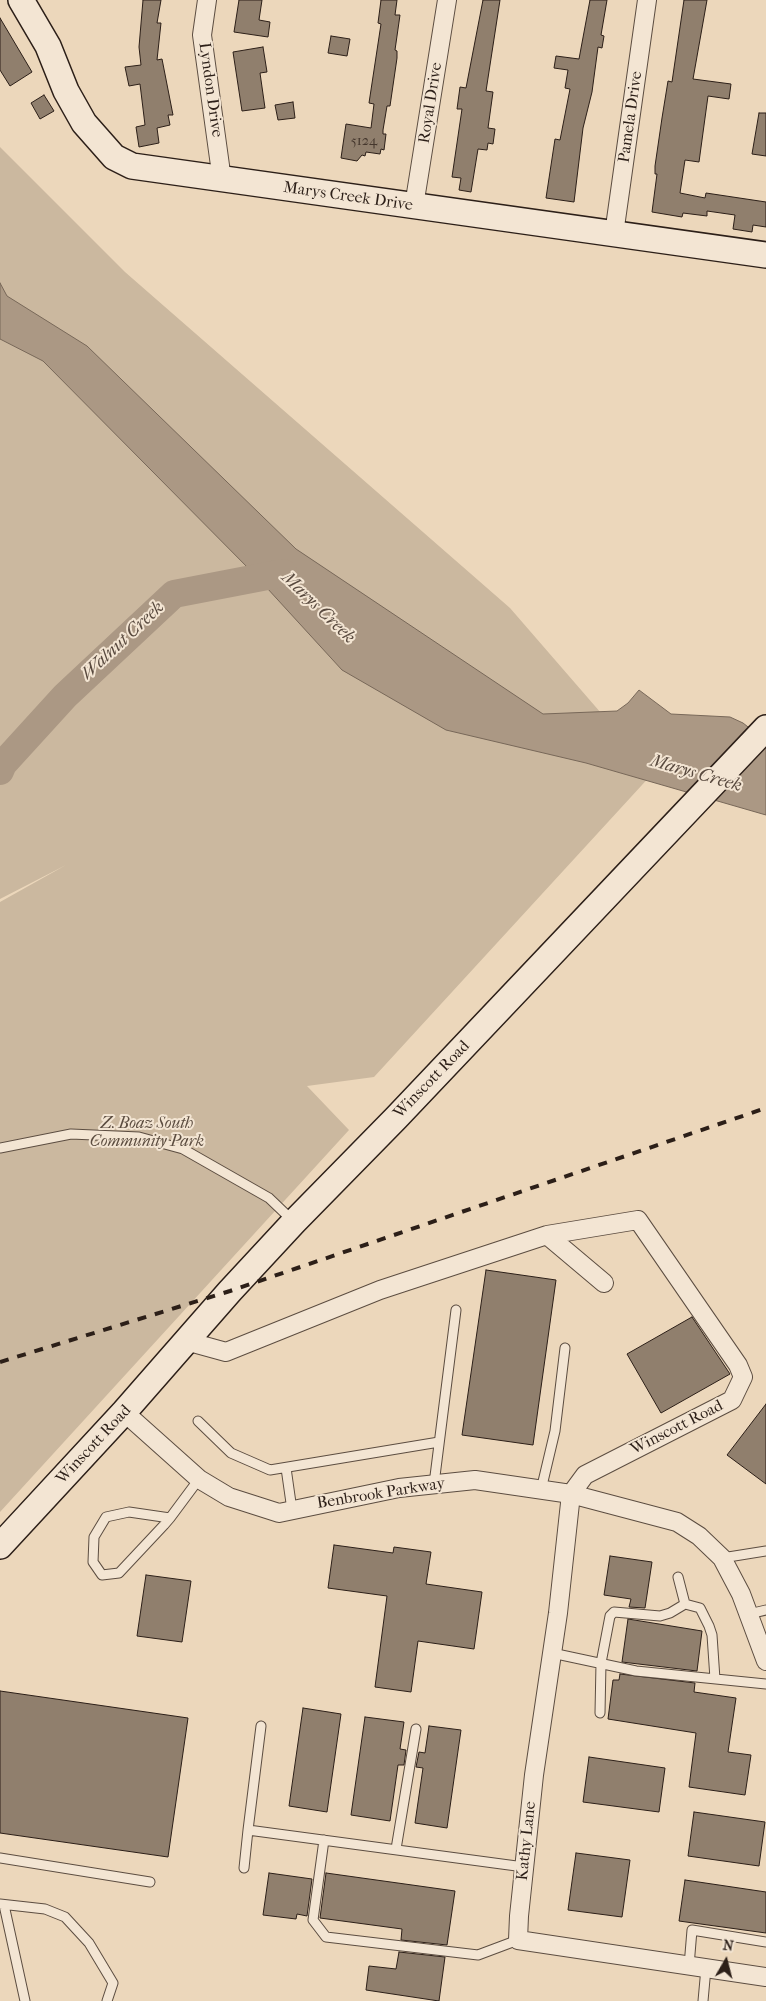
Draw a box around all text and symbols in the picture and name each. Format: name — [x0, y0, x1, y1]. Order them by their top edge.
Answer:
street label: Lyndon Drive — [194, 41, 226, 139]
street label: Royal Drive — [415, 61, 447, 145]
street label: Pamela Drive — [615, 70, 647, 164]
house number: 5124 — [351, 134, 377, 150]
street label: Marys Creek Drive — [282, 178, 414, 216]
water label: Marys Creek — [277, 567, 359, 649]
water label: Walnut Creek — [77, 597, 169, 685]
water label: Marys Creek — [648, 751, 744, 797]
street label: Winscott Road — [390, 1037, 474, 1123]
park label: Z. Boaz South Community Park — [90, 1114, 204, 1152]
street label: Winscott Road — [628, 1396, 726, 1460]
street label: Winscott Road — [53, 1401, 135, 1489]
street label: Benbrook Parkway — [316, 1474, 446, 1514]
street label: Kathy Lane — [513, 1800, 541, 1882]
north arrow — [701, 1936, 751, 1986]
text: N — [722, 1936, 735, 1955]

